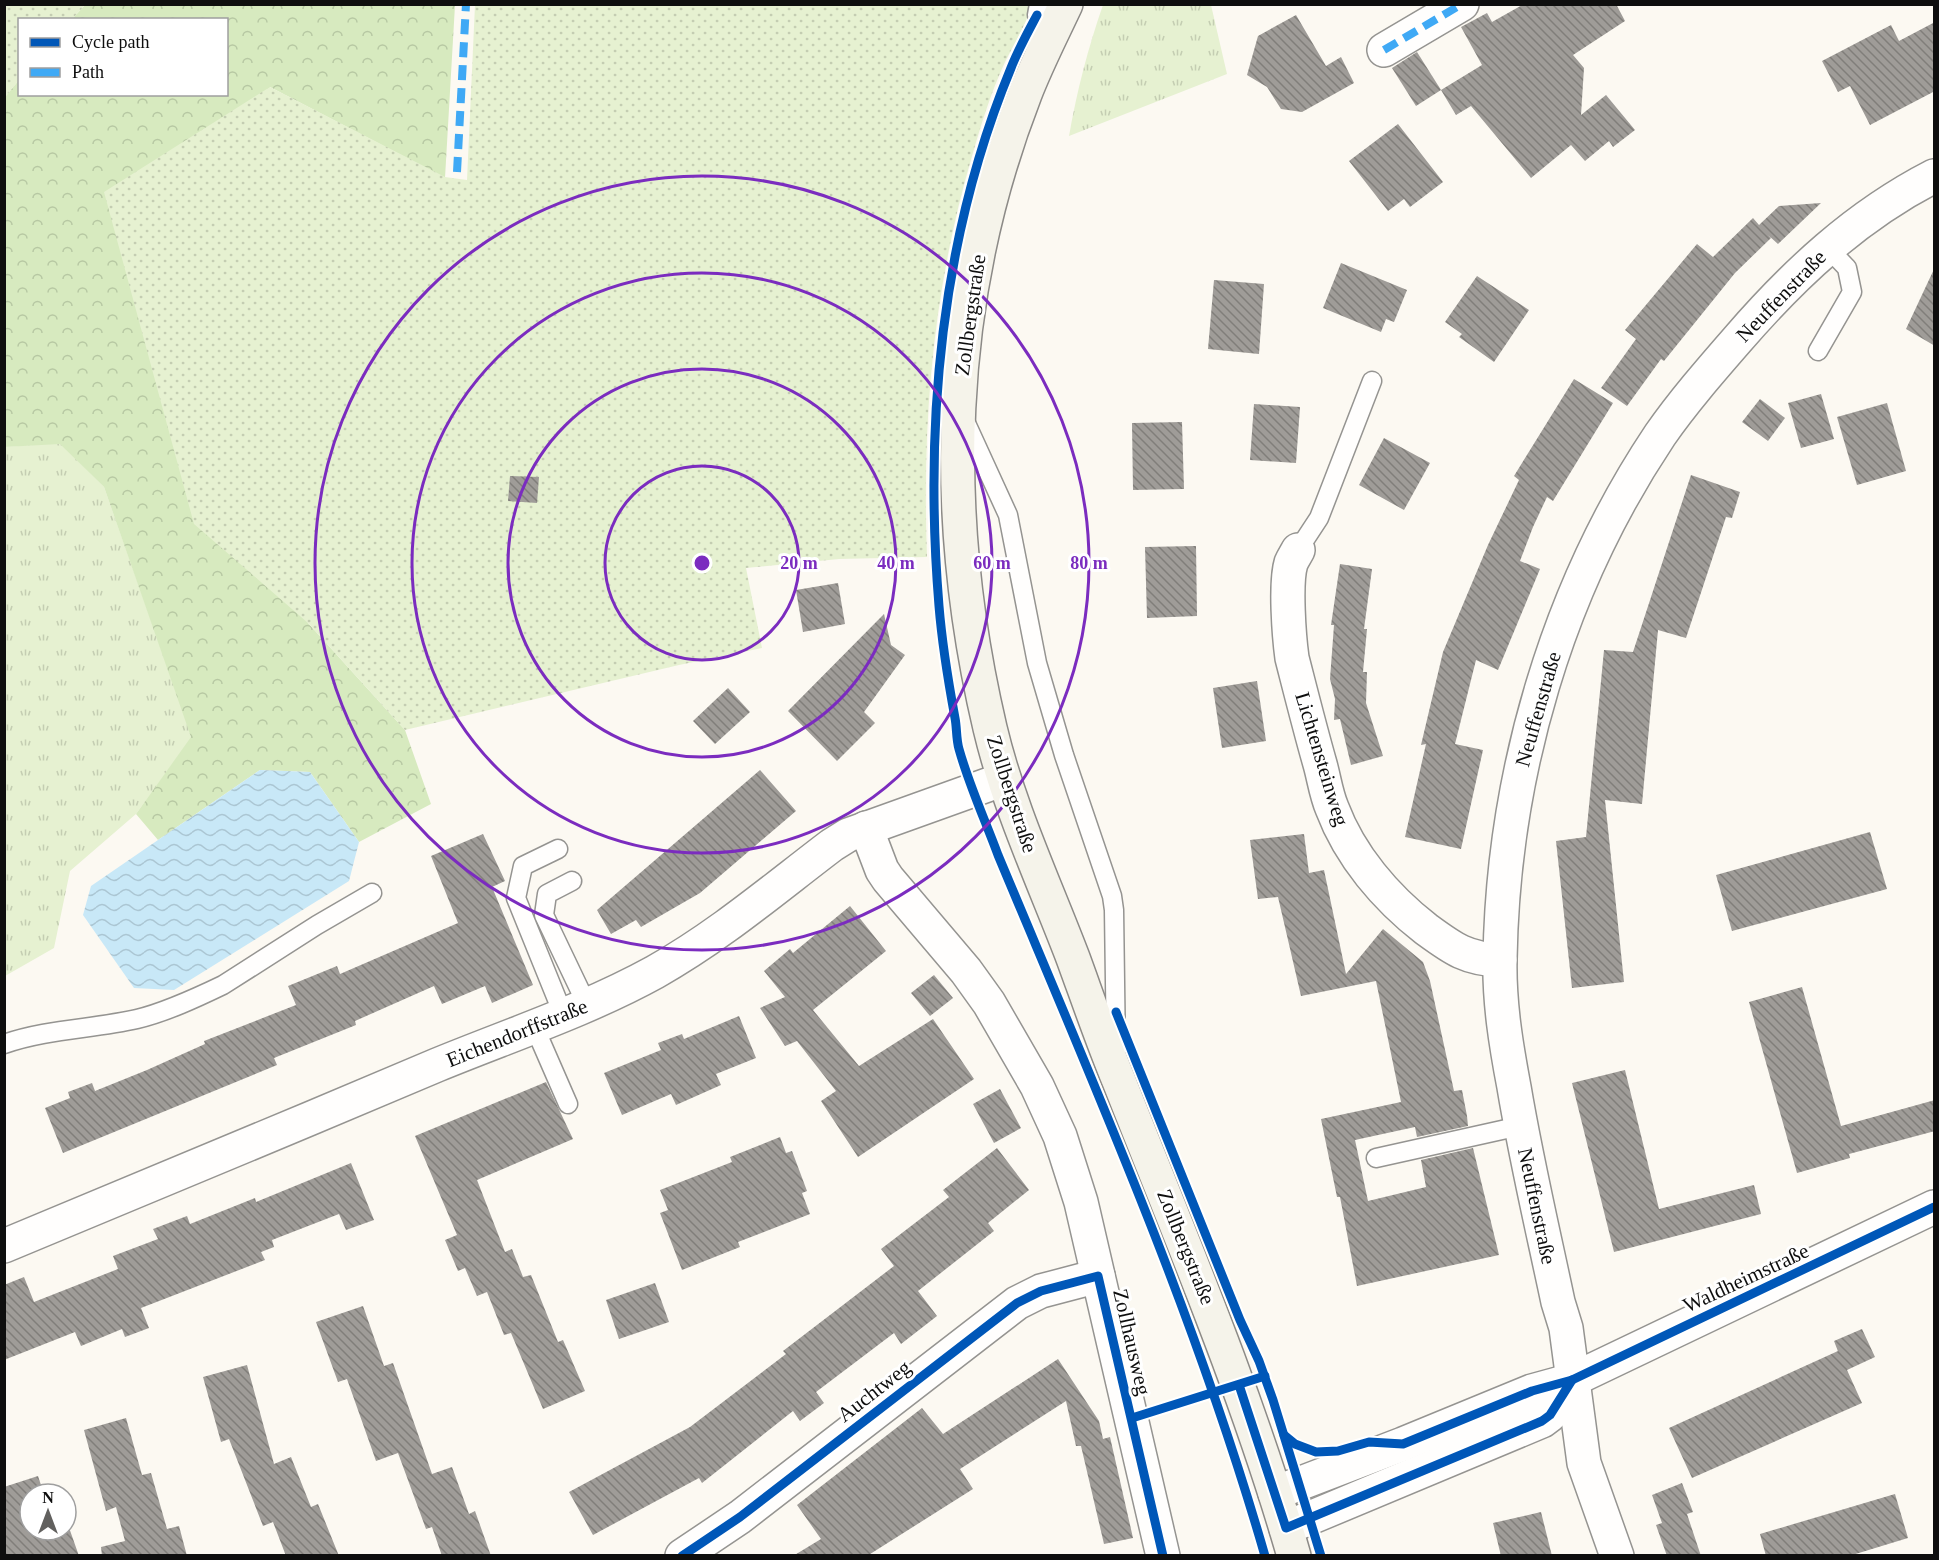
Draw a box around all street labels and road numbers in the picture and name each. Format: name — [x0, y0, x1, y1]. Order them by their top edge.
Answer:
street label: Neuffenstraße — [1731, 245, 1831, 347]
street label: Zollbergstraße — [950, 253, 990, 377]
street label: Neuffenstraße — [1510, 649, 1566, 769]
street label: Lichtensteinweg — [1290, 689, 1354, 829]
street label: Zollbergstraße — [982, 732, 1042, 856]
street label: Eichendorffstraße — [443, 994, 591, 1072]
street label: Neuffenstraße — [1513, 1146, 1561, 1266]
street label: Zollbergstraße — [1152, 1186, 1220, 1308]
street label: Waldheimstraße — [1679, 1238, 1813, 1318]
street label: Zollhausweg — [1108, 1286, 1156, 1398]
street label: Auchtweg — [833, 1355, 916, 1427]

